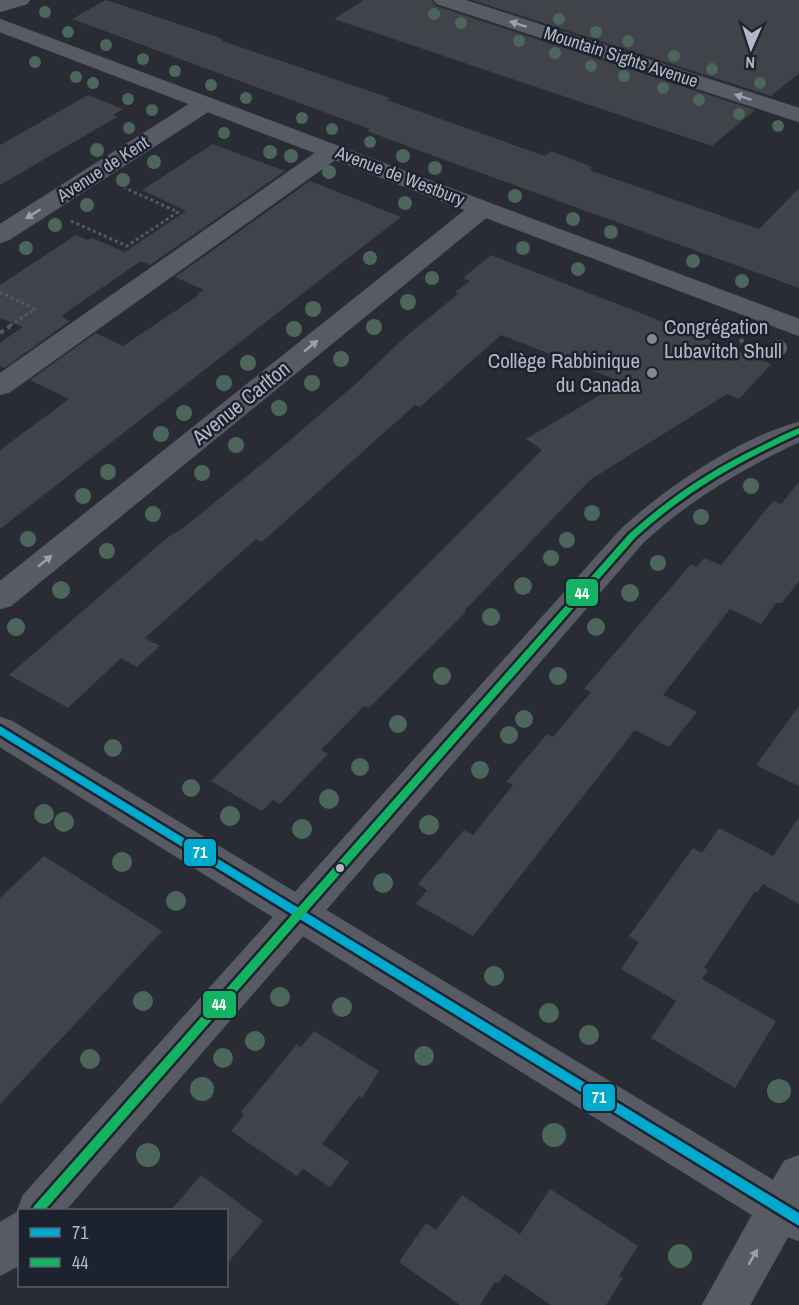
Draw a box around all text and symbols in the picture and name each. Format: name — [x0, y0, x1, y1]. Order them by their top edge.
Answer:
north arrow — [721, 18, 781, 78]
one-way arrow — [509, 19, 527, 28]
street label: Mountain Sights Avenue — [541, 20, 701, 93]
text: N — [745, 52, 756, 74]
one-way arrow — [734, 91, 752, 101]
street label: Avenue de Kent — [51, 130, 153, 208]
street label: Avenue de Westbury — [331, 139, 469, 212]
one-way arrow — [25, 208, 41, 219]
place label: Congrégation Lubavitch Shull — [664, 312, 782, 365]
marker: Congrégation Lubavitch Shull — [645, 332, 659, 346]
one-way arrow — [303, 339, 319, 352]
place label: Collège Rabbinique du Canada — [488, 346, 640, 399]
street label: Avenue Carlton — [185, 354, 296, 452]
marker: Collège Rabbinique du Canada — [645, 366, 659, 380]
one-way arrow — [38, 556, 53, 568]
line badge: 44 — [565, 578, 599, 607]
text: 44 — [575, 582, 590, 604]
line badge: 71 — [183, 838, 217, 867]
text: 71 — [193, 841, 208, 863]
unlabelled marker — [334, 862, 346, 874]
line badge: 44 — [202, 990, 237, 1019]
text: 44 — [212, 993, 227, 1015]
line badge: 71 — [582, 1083, 616, 1112]
text: 71 — [592, 1086, 607, 1108]
legend — [18, 1209, 228, 1287]
text: 71 — [72, 1220, 89, 1245]
one-way arrow — [748, 1248, 758, 1265]
text: 44 — [72, 1250, 88, 1275]

